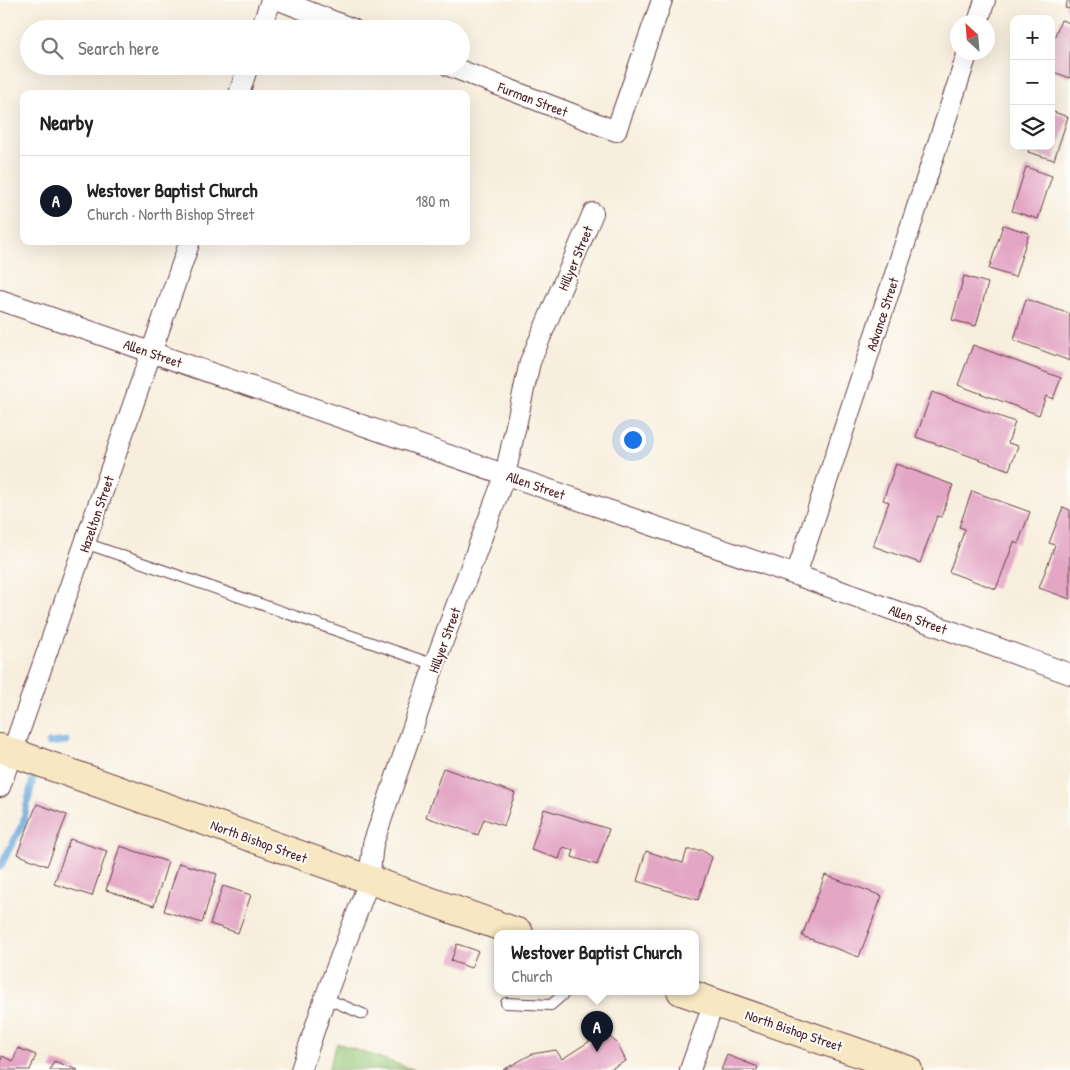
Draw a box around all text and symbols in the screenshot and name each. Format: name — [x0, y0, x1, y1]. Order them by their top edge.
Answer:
north arrow — [950, 15, 995, 60]
map controls — [1010, 15, 1055, 150]
button: + — [1010, 15, 1055, 60]
search box — [20, 20, 470, 75]
icon: search — [38, 34, 66, 62]
text: Search here — [78, 35, 159, 61]
button: − — [1010, 60, 1055, 105]
street label: Furman Street — [494, 77, 571, 121]
button: layers — [1010, 105, 1055, 150]
text: Nearby — [40, 108, 93, 137]
text: Westover Baptist Church — [87, 177, 258, 203]
text: A — [52, 190, 60, 212]
text: 180 m — [416, 190, 450, 212]
text: Church · North Bishop Street — [87, 203, 254, 225]
street label: Hillyer Street — [553, 223, 598, 294]
street label: Advance Street — [861, 275, 903, 353]
street label: Allen Street — [121, 334, 185, 372]
your location — [620, 427, 646, 453]
street label: Allen Street — [504, 466, 568, 504]
street label: Hazelton Street — [74, 473, 118, 555]
street label: Allen Street — [886, 600, 950, 638]
street label: Hillyer Street — [423, 604, 466, 676]
street label: North Bishop Street — [208, 815, 310, 868]
popup — [494, 930, 699, 995]
text: Westover Baptist Church — [511, 939, 682, 965]
text: Church — [511, 965, 552, 987]
street label: North Bishop Street — [743, 1005, 845, 1056]
pin: A — [581, 1011, 613, 1052]

